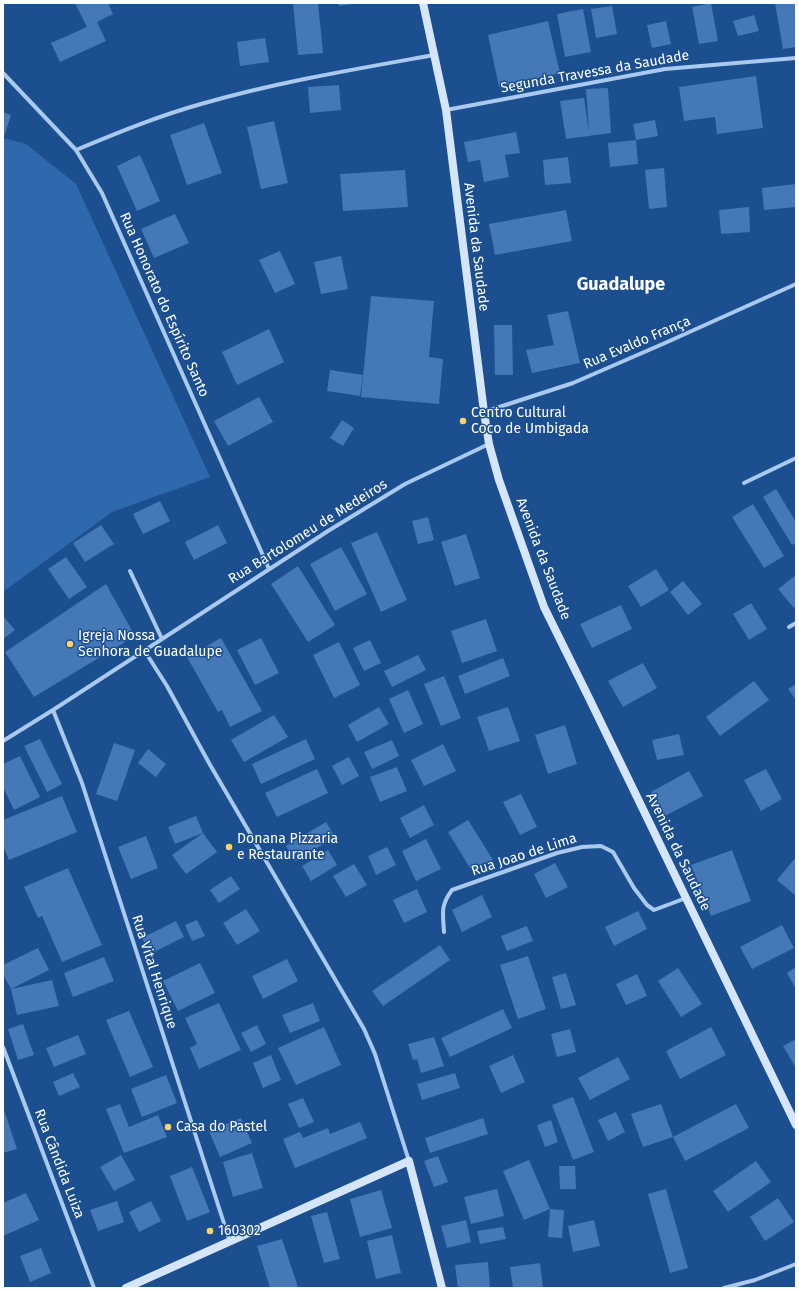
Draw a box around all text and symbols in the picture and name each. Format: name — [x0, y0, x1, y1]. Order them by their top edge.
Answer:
street label: Segunda Travessa da Saudade — [499, 47, 691, 97]
street label: Avenida da Saudade — [460, 182, 492, 312]
street label: Rua Honorato do Espírito Santo — [116, 210, 212, 400]
district label: Guadalupe — [577, 274, 665, 296]
street label: Rua Evaldo França — [581, 313, 693, 373]
place label: Centro Cultural Coco de Umbigada — [471, 405, 589, 438]
marker: Centro Cultural Coco de Umbigada — [458, 416, 468, 426]
street label: Rua Bartolomeu de Medeiros — [225, 476, 391, 588]
street label: Avenida da Saudade — [512, 496, 574, 622]
place label: Igreja Nossa Senhora de Guadalupe — [78, 628, 222, 660]
marker: Igreja Nossa Senhora de Guadalupe — [65, 639, 75, 649]
street label: Avenida da Saudade — [642, 790, 714, 914]
street label: Rua Joao de Lima — [469, 830, 579, 880]
place label: Donana Pizzaria e Restaurante — [237, 831, 338, 864]
marker: Donana Pizzaria e Restaurante — [224, 842, 234, 852]
street label: Rua Vital Henrique — [128, 913, 180, 1031]
street label: Rua Cândida Luiza — [30, 1107, 88, 1221]
place label: Casa do Pastel — [176, 1119, 267, 1135]
marker: Casa do Pastel — [163, 1122, 173, 1132]
place label: 160302 — [218, 1223, 261, 1239]
marker: 160302 — [205, 1226, 215, 1236]

